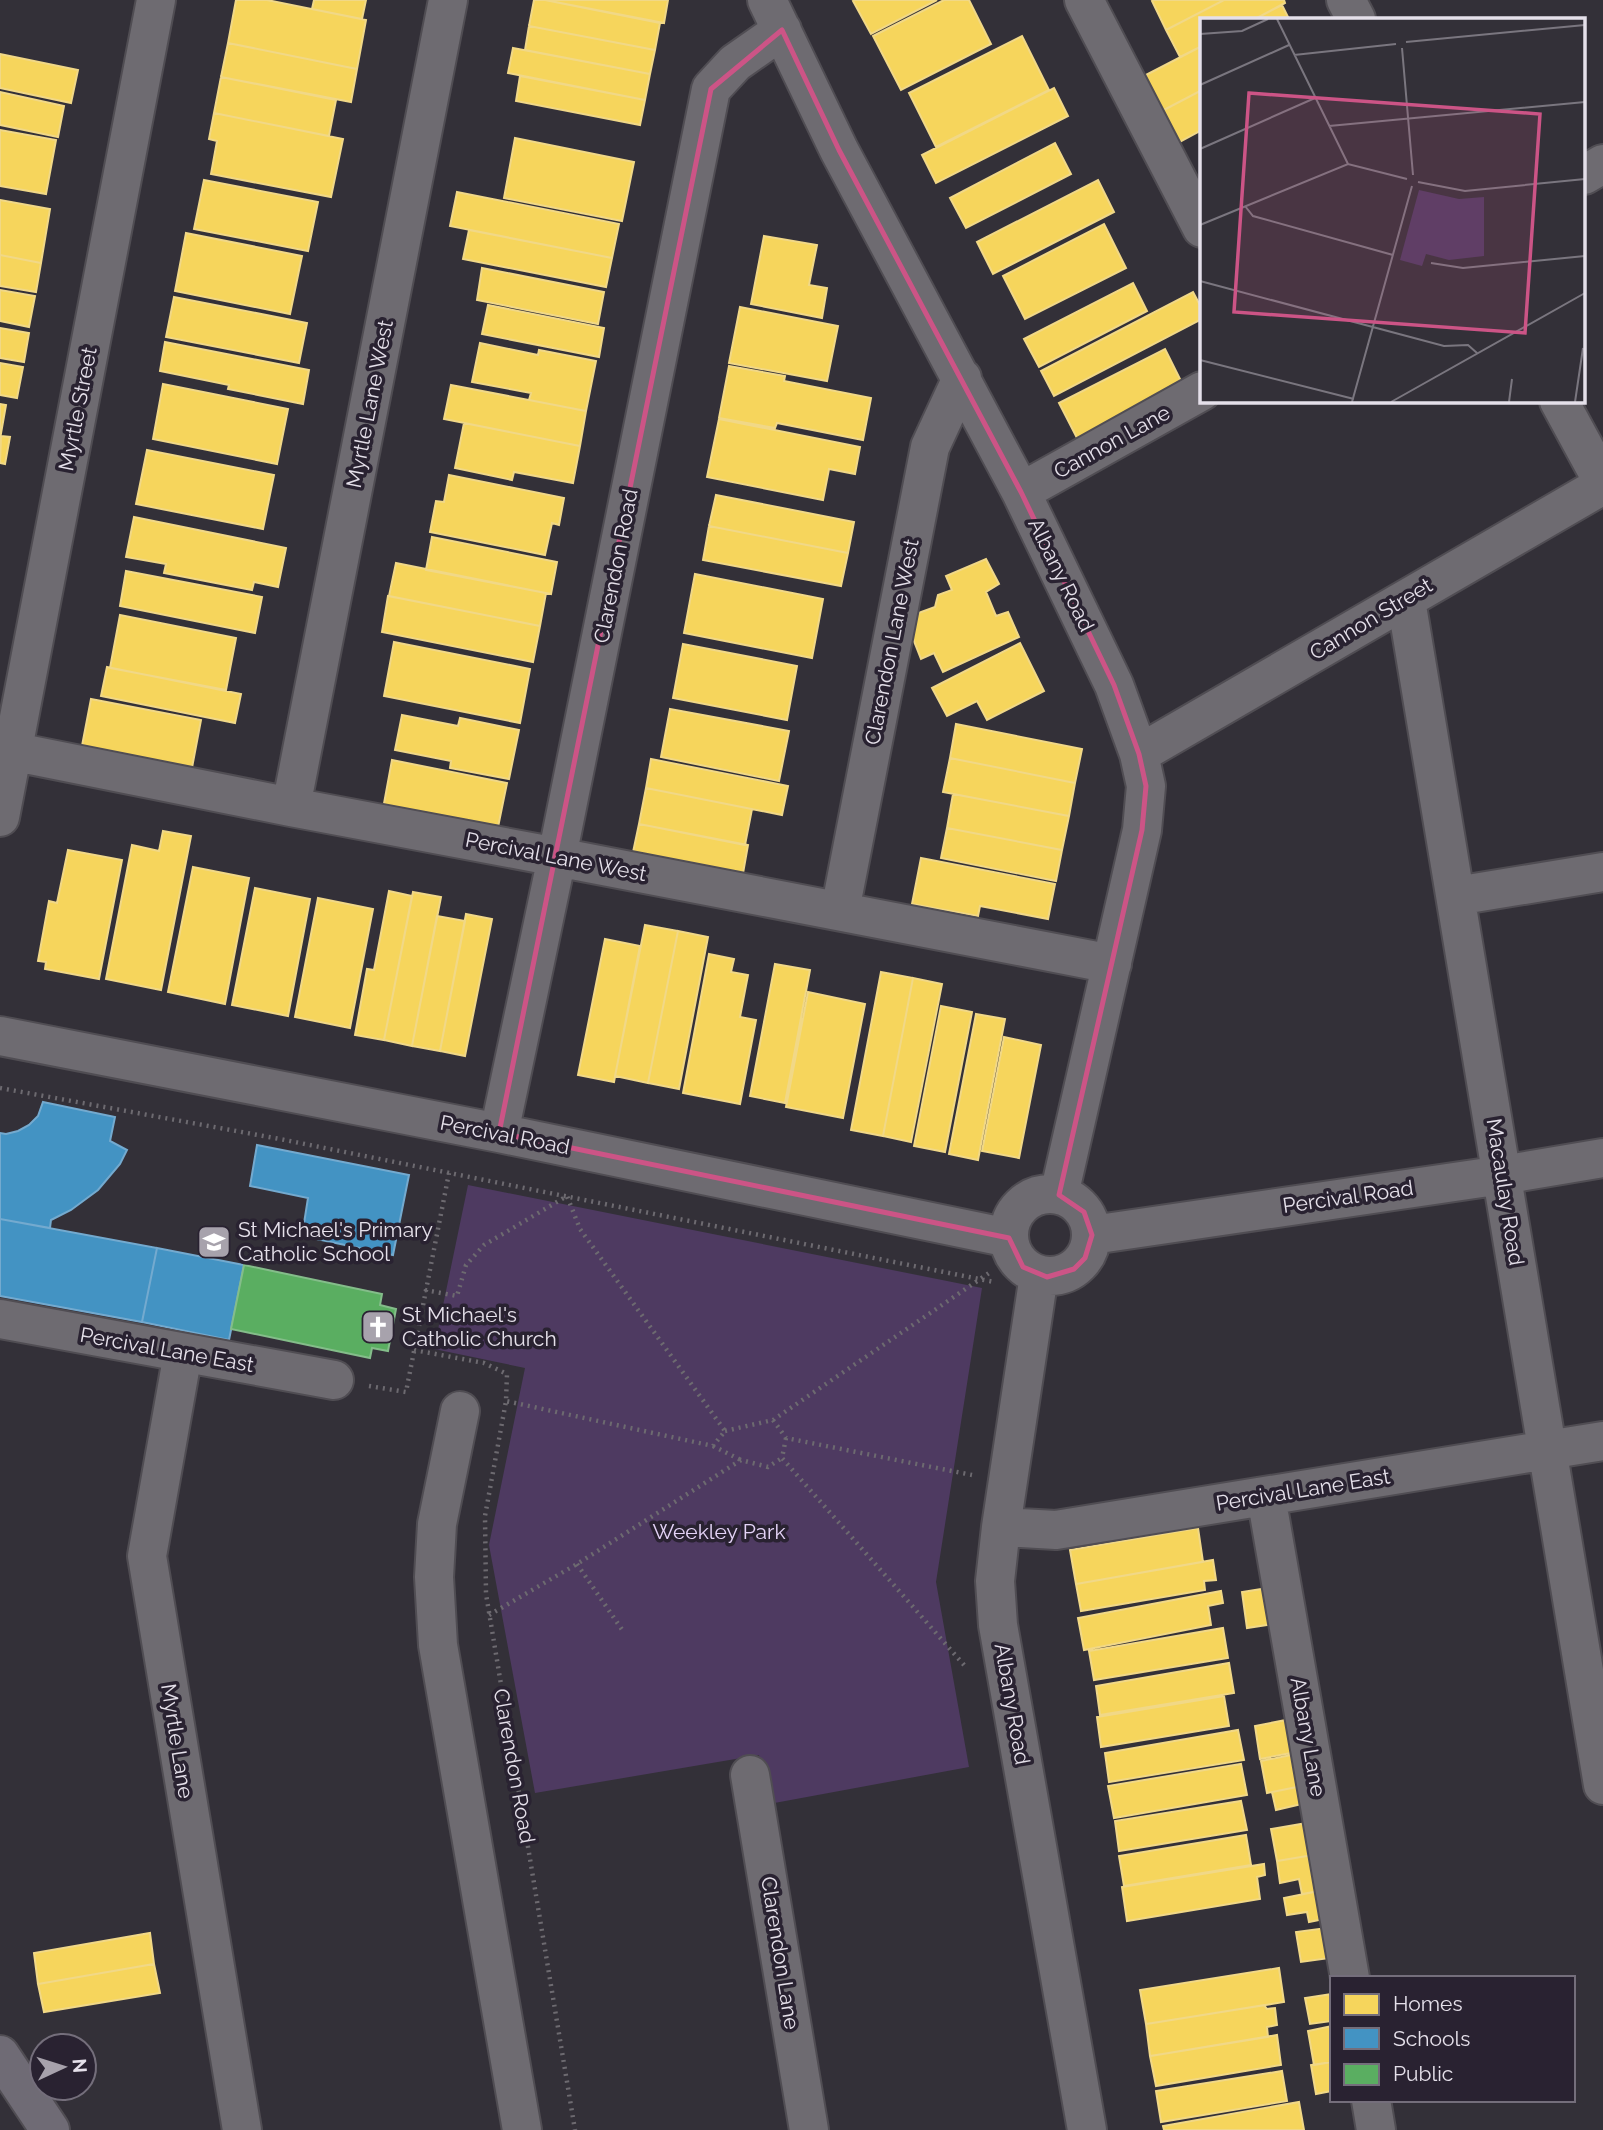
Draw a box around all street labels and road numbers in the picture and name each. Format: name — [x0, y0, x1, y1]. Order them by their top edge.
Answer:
street label: Myrtle Lane West — [341, 318, 398, 490]
street label: Myrtle Street — [53, 345, 102, 473]
street label: Cannon Lane — [1049, 399, 1174, 484]
street label: Clarendon Road — [588, 487, 643, 645]
street label: Albany Road — [1023, 514, 1100, 635]
street label: Clarendon Lane West — [859, 537, 924, 747]
street label: Cannon Street — [1305, 572, 1437, 665]
street label: Percival Lane West — [463, 827, 649, 886]
street label: Percival Road — [438, 1110, 572, 1159]
street label: Macaulay Road — [1482, 1117, 1529, 1267]
street label: Percival Road — [1281, 1175, 1415, 1218]
street label: Percival Lane East — [78, 1322, 256, 1377]
street label: Percival Lane East — [1214, 1463, 1392, 1516]
street label: Albany Road — [990, 1641, 1035, 1767]
street label: Albany Lane — [1286, 1675, 1331, 1799]
street label: Myrtle Lane — [156, 1682, 199, 1800]
street label: Clarendon Road — [489, 1687, 540, 1845]
street label: Clarendon Lane — [756, 1875, 805, 2031]

